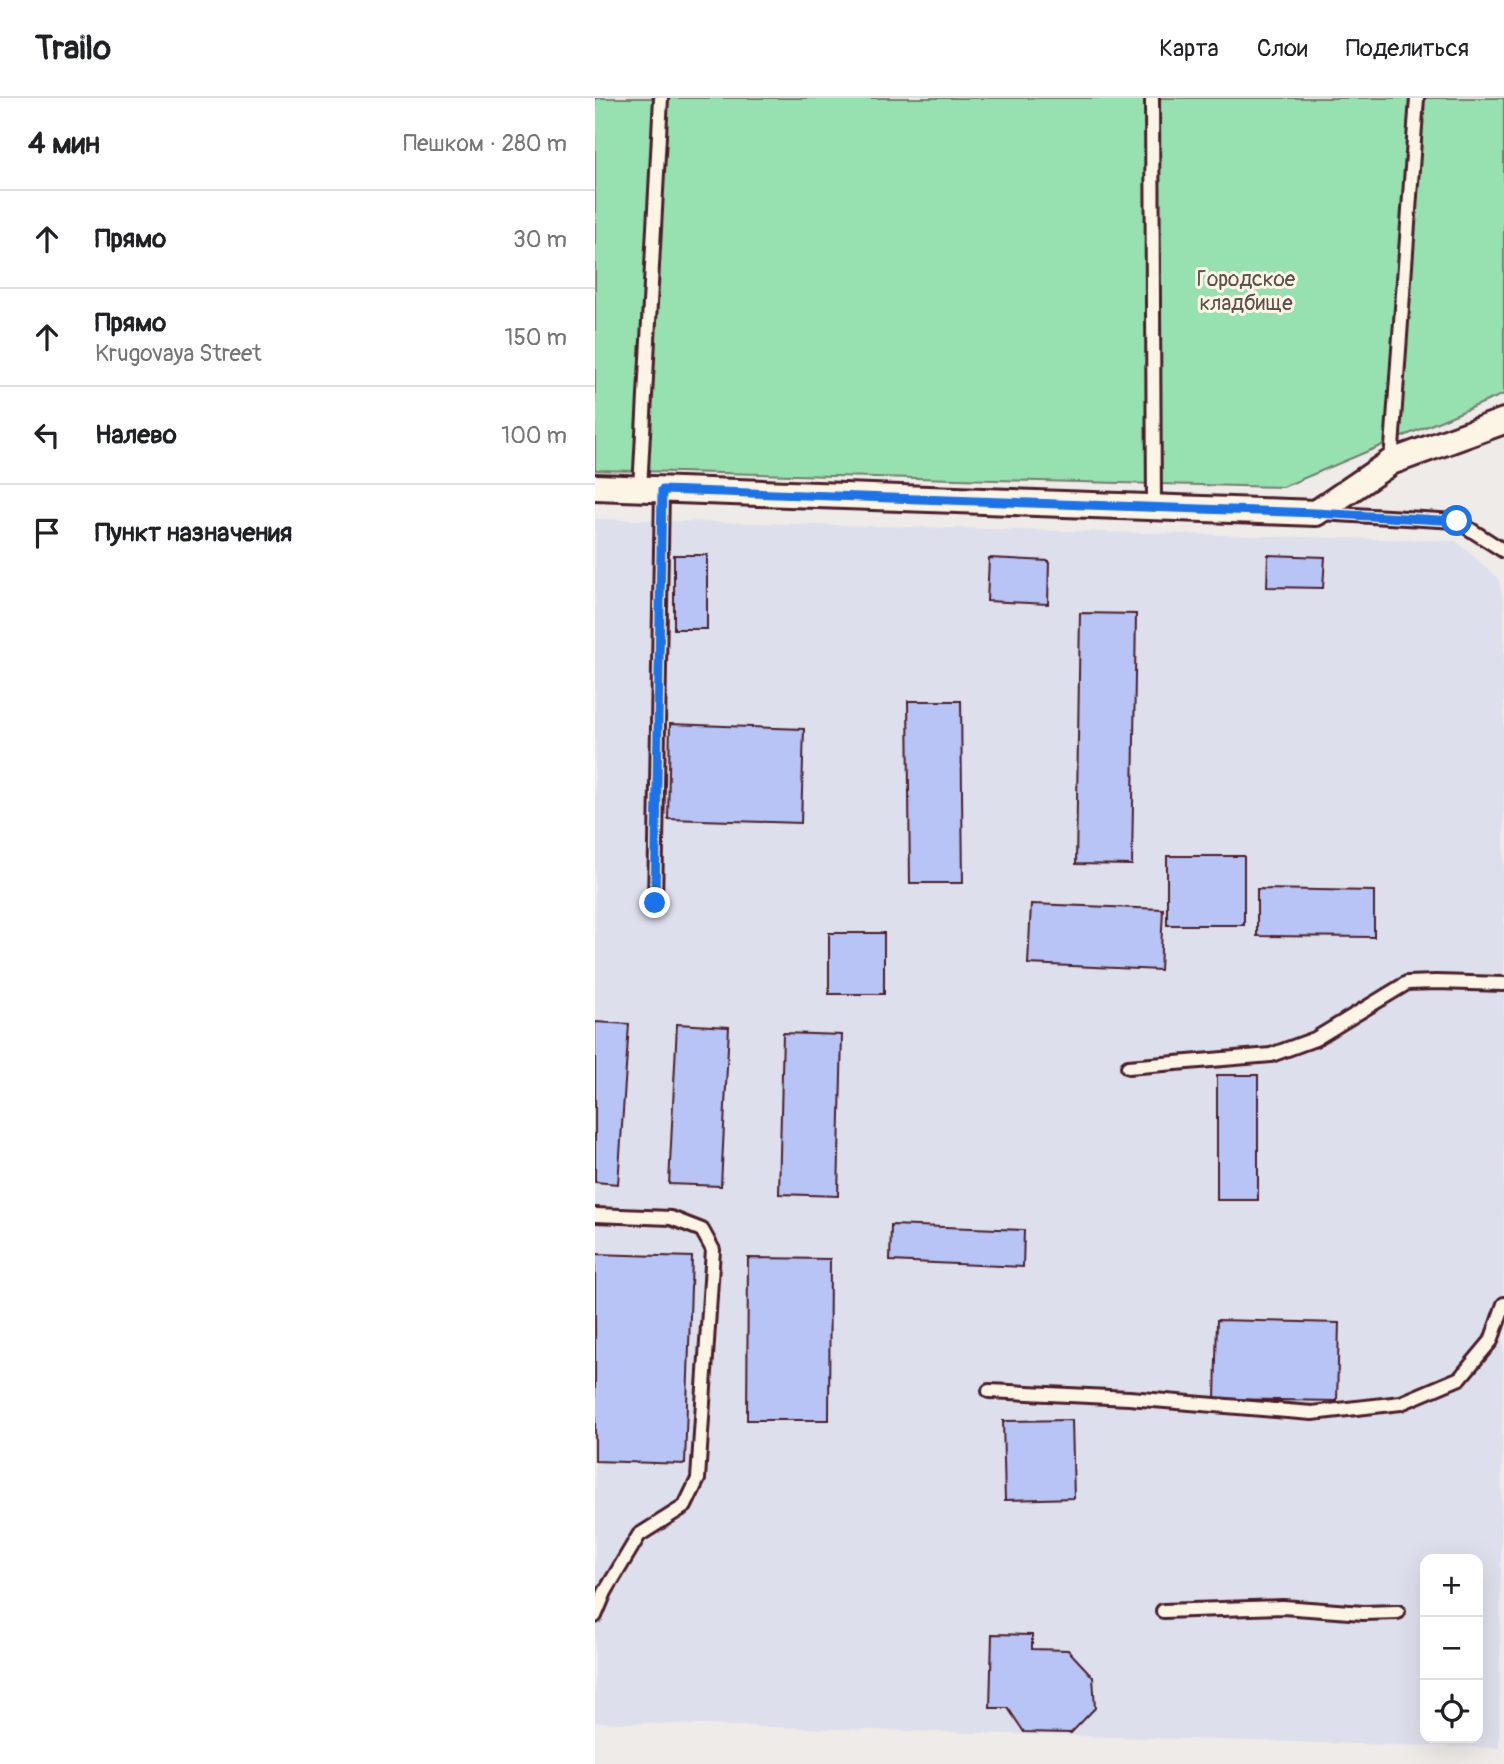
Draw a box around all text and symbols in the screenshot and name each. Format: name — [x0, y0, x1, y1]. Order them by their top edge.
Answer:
text: Trailo — [35, 28, 111, 69]
text: Карта — [1159, 34, 1219, 63]
text: Слои — [1257, 34, 1308, 63]
text: Поделиться — [1346, 34, 1469, 63]
text: 4 мин — [28, 125, 100, 162]
text: Пешком · 280 m — [403, 129, 567, 158]
icon: ahead — [28, 220, 66, 258]
text: Прямо — [95, 223, 166, 255]
text: 30 m — [513, 225, 567, 254]
park label: Городское кладбище — [1197, 266, 1296, 317]
text: Прямо — [95, 307, 166, 339]
icon: ahead — [28, 318, 66, 356]
text: 150 m — [504, 323, 567, 352]
text: Krugovaya Street — [95, 339, 262, 368]
icon: left — [28, 416, 66, 454]
text: Налево — [95, 419, 177, 451]
text: 100 m — [501, 421, 567, 450]
route start — [1441, 505, 1472, 536]
icon: arrive — [28, 514, 66, 552]
text: Пункт назначения — [95, 517, 292, 549]
route end — [639, 887, 670, 918]
map controls — [1420, 1554, 1483, 1743]
button: + — [1420, 1554, 1483, 1617]
button: − — [1420, 1617, 1483, 1680]
button: locate — [1420, 1680, 1483, 1743]

